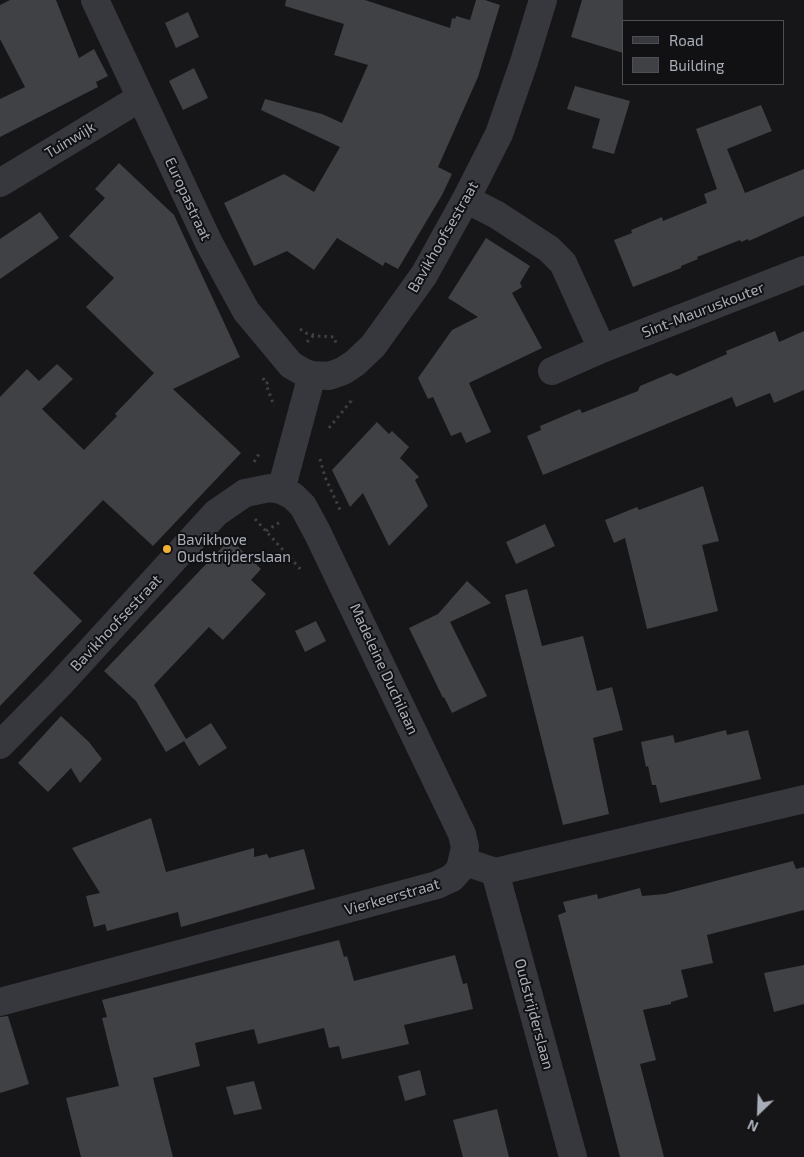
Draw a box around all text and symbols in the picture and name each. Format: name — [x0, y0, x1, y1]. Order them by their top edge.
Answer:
legend — [622, 20, 784, 85]
text: Road — [669, 31, 704, 49]
text: Building — [669, 56, 724, 74]
street label: Tuinwijk — [41, 118, 99, 162]
street label: Europastraat — [161, 155, 215, 243]
street label: Bavikhoofsestraat — [404, 178, 482, 296]
street label: Sint-Mauruskouter — [639, 278, 767, 342]
place label: Bavikhove Oudstrijderslaan — [177, 531, 291, 566]
marker: Bavikhove Oudstrijderslaan — [161, 543, 173, 555]
street label: Bavikhoofsestraat — [67, 571, 165, 675]
street label: Madeleine Duchilaan — [346, 601, 422, 737]
street label: Vierkeerstraat — [342, 875, 442, 919]
street label: Oudstrijderslaan — [511, 957, 557, 1071]
north arrow — [734, 1087, 784, 1137]
text: N — [745, 1116, 761, 1136]

